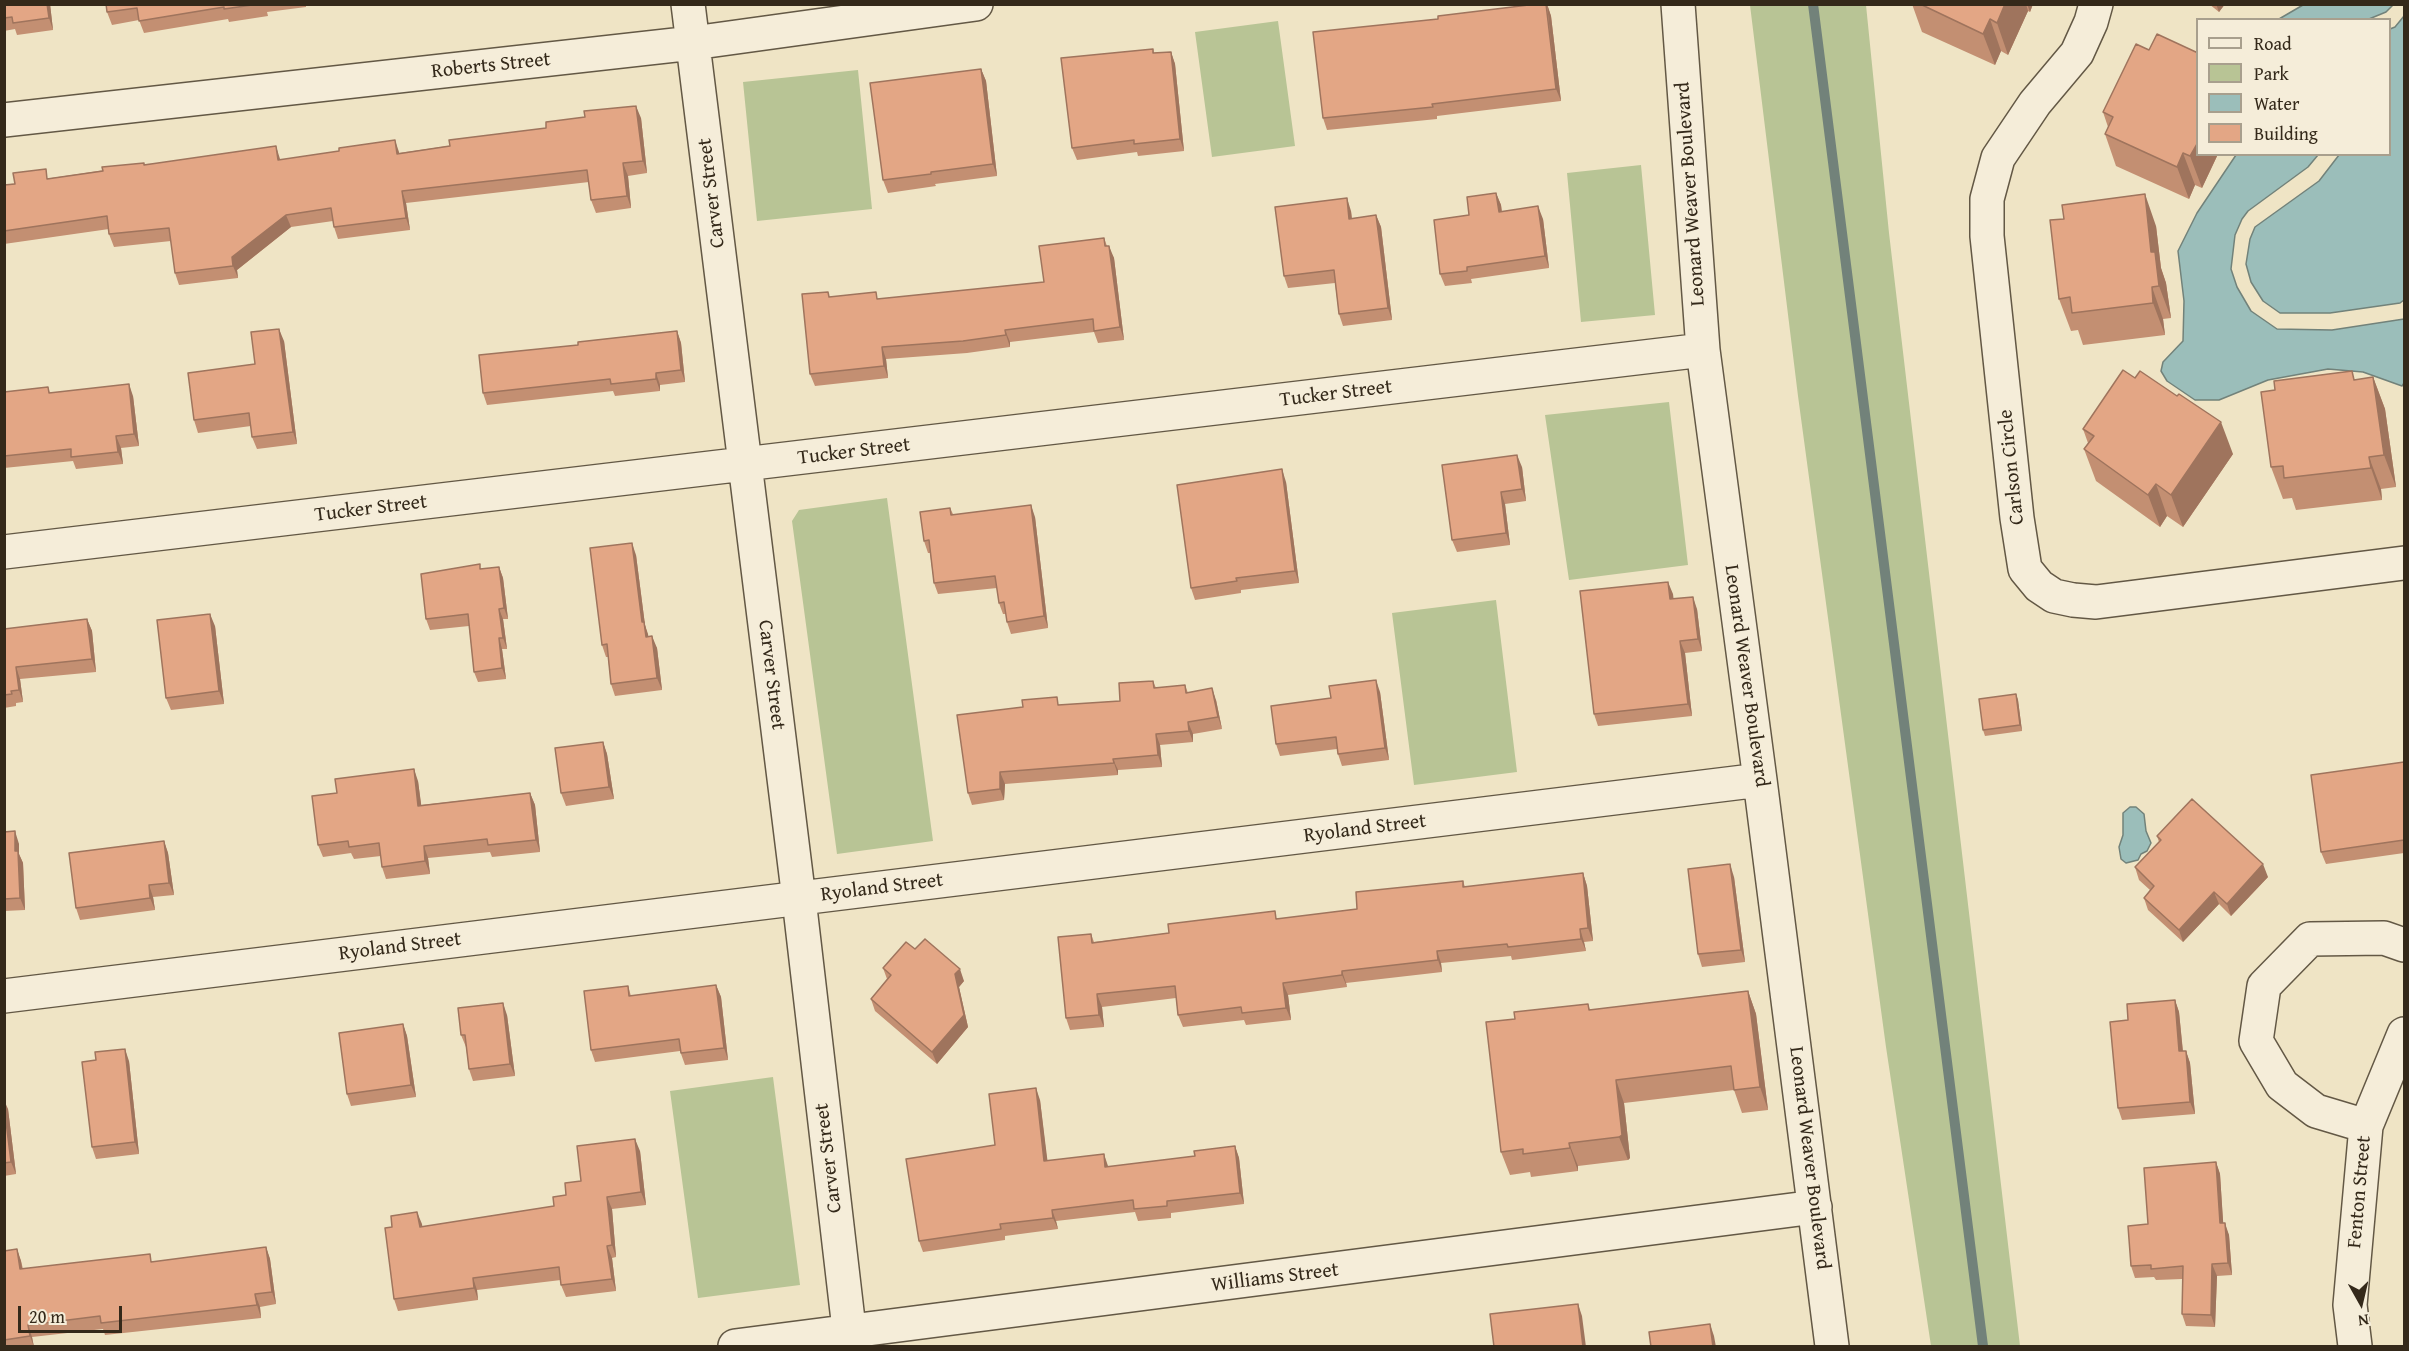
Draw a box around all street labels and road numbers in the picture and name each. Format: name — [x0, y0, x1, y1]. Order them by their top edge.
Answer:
street label: Roberts Street — [430, 48, 552, 84]
street label: Leonard Weaver Boulevard — [1671, 81, 1711, 307]
street label: Carver Street — [693, 137, 731, 249]
street label: Tucker Street — [1278, 375, 1394, 413]
street label: Carlson Circle — [1994, 408, 2030, 526]
street label: Tucker Street — [796, 433, 912, 471]
street label: Tucker Street — [313, 490, 429, 528]
street label: Leonard Weaver Boulevard — [1718, 563, 1774, 789]
street label: Carver Street — [752, 619, 790, 731]
street label: Ryoland Street — [1302, 810, 1428, 848]
street label: Ryoland Street — [819, 869, 945, 907]
street label: Ryoland Street — [337, 928, 463, 966]
street label: Leonard Weaver Boulevard — [1783, 1045, 1835, 1271]
street label: Carver Street — [810, 1102, 848, 1214]
street label: Fenton Street — [2343, 1135, 2377, 1249]
street label: Williams Street — [1210, 1258, 1340, 1298]

